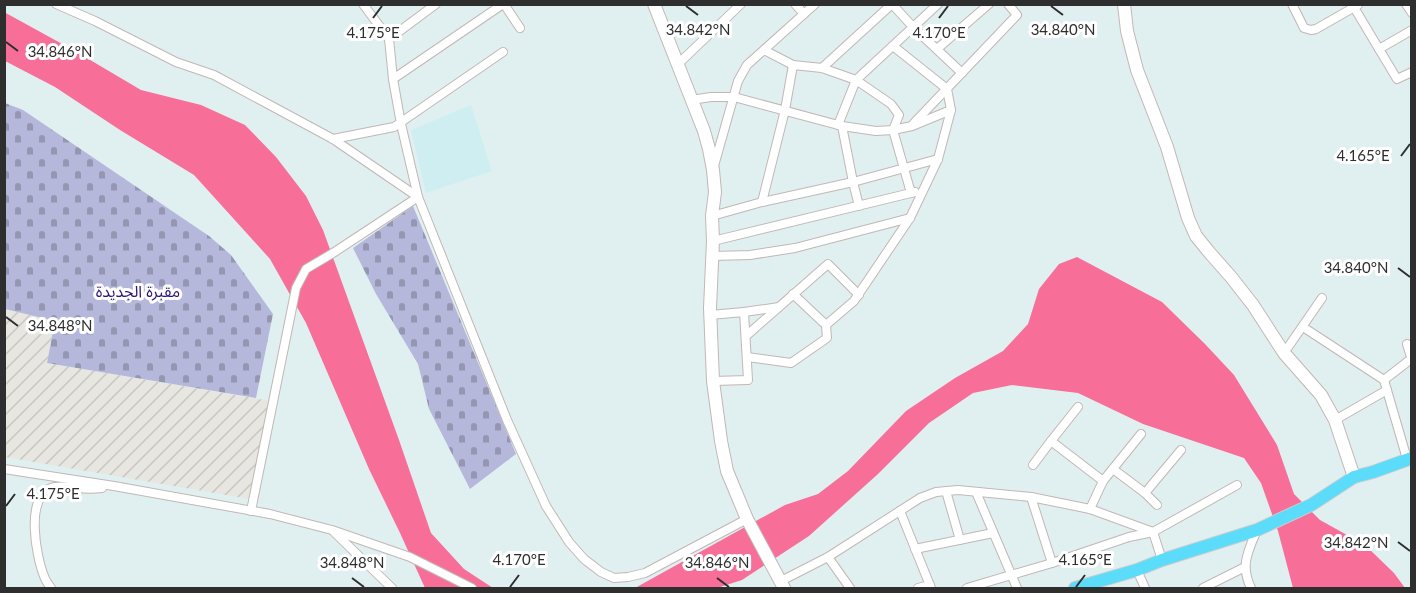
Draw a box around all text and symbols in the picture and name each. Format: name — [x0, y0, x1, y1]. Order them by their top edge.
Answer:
text: 34.842°N — [666, 20, 730, 38]
text: 34.840°N — [1031, 20, 1095, 38]
text: 4.175°E — [346, 23, 400, 41]
text: 4.170°E — [912, 23, 966, 41]
text: 34.846°N — [28, 42, 92, 60]
text: 4.165°E — [1336, 146, 1390, 164]
text: 34.840°N — [1324, 258, 1388, 276]
park label: مقبرة الجديدة — [96, 281, 180, 301]
text: 34.848°N — [28, 316, 92, 334]
text: 4.175°E — [26, 484, 80, 502]
text: 34.842°N — [1324, 533, 1388, 551]
text: 4.170°E — [492, 550, 546, 568]
text: 4.165°E — [1058, 550, 1112, 568]
text: 34.848°N — [320, 553, 384, 571]
text: 34.846°N — [685, 553, 749, 571]

